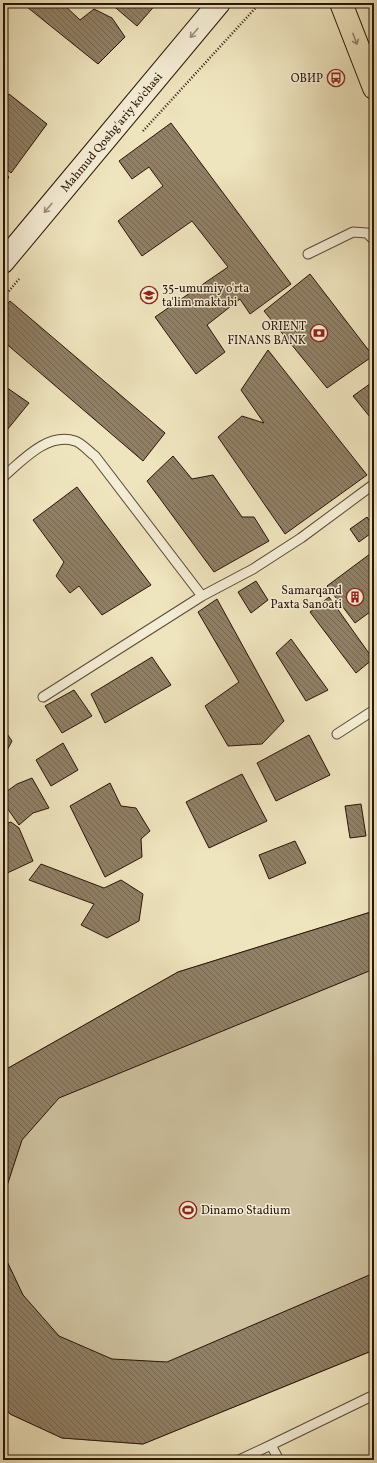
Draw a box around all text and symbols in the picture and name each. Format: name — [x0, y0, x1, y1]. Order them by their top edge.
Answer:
one-way arrow — [189, 28, 198, 38]
one-way arrow — [352, 33, 360, 45]
bus stop icon: ОВИР — [326, 68, 346, 88]
street label: Mahmud Qoshg'ariy ko'chasi — [57, 69, 167, 196]
place label: ОВИР — [291, 71, 323, 87]
one-way arrow — [43, 203, 52, 213]
place label: 35-umumiy o'rta ta'lim maktabi — [162, 281, 249, 311]
school or university icon: 35-umumiy o'rta ta'lim maktabi — [139, 285, 159, 305]
place label: ORIENT FINANS BANK — [227, 319, 306, 349]
bank icon: ORIENT FINANS BANK — [309, 323, 329, 343]
place label: Samarqand Paxta Sanoati — [271, 583, 342, 613]
building icon: Samarqand Paxta Sanoati — [345, 587, 365, 607]
sports icon: Dinamo Stadium — [178, 1200, 198, 1220]
place label: Dinamo Stadium — [201, 1203, 291, 1219]

